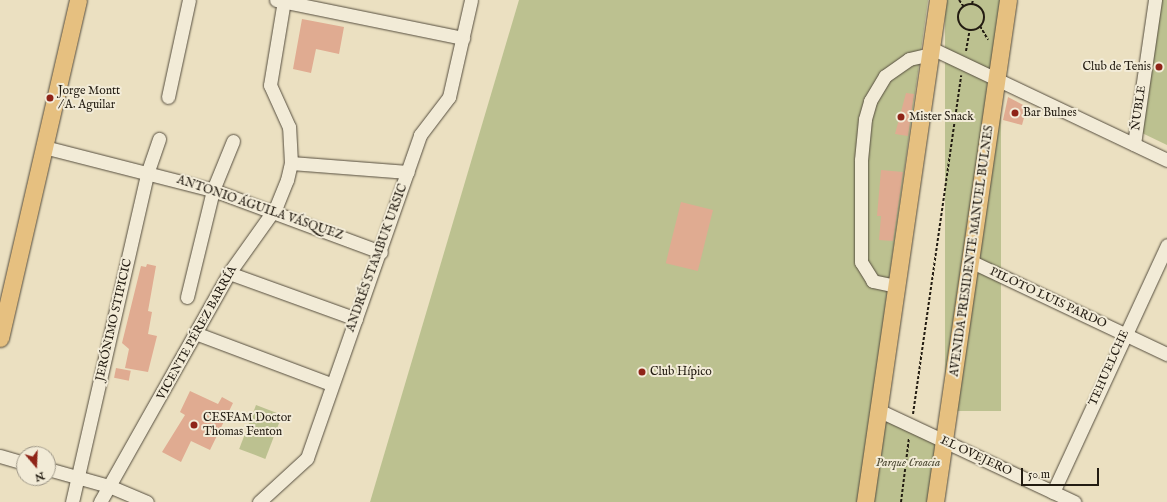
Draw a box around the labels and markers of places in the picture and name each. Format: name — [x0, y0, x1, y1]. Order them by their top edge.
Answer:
place label: Club de Tenis — [1082, 60, 1151, 74]
marker: Club de Tenis — [1154, 62, 1164, 72]
place label: Jorge Montt / A. Aguilar — [58, 84, 120, 112]
marker: Jorge Montt / A. Aguilar — [45, 93, 55, 103]
place label: Bar Bulnes — [1023, 106, 1077, 120]
marker: Bar Bulnes — [1010, 108, 1020, 118]
place label: Mister Snack — [909, 110, 974, 124]
marker: Mister Snack — [896, 112, 906, 122]
place label: Club Hípico — [650, 365, 712, 379]
marker: Club Hípico — [637, 367, 647, 377]
place label: CESFAM Doctor Thomas Fenton — [203, 411, 292, 439]
marker: CESFAM Doctor Thomas Fenton — [188, 419, 200, 431]

